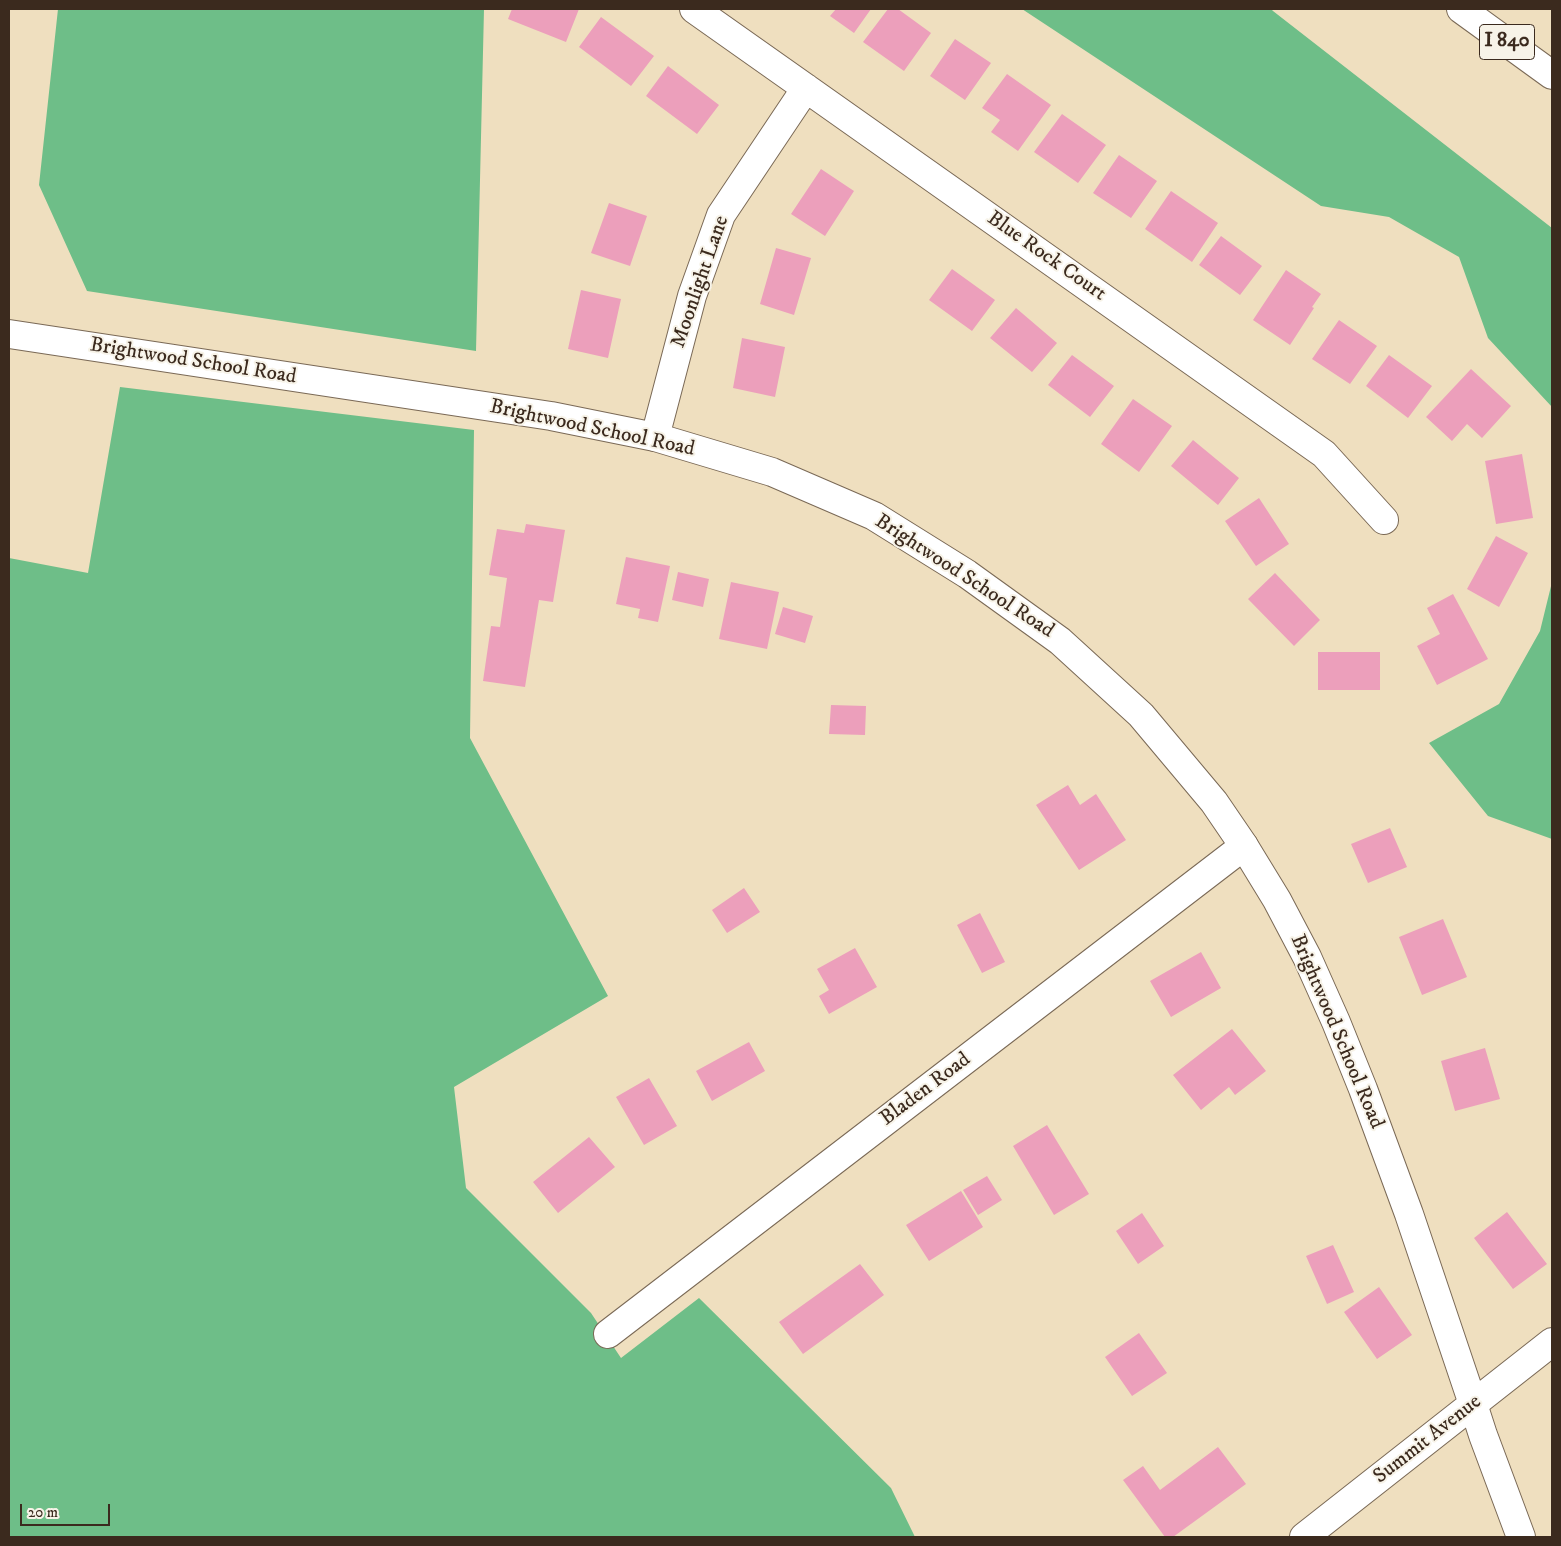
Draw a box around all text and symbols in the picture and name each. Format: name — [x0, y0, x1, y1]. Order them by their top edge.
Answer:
road number: I 840 — [1480, 24, 1534, 60]
street label: Blue Rock Court — [982, 207, 1110, 307]
street label: Moonlight Lane — [667, 213, 735, 351]
street label: Brightwood School Road — [88, 333, 298, 391]
street label: Brightwood School Road — [487, 395, 697, 463]
street label: Brightwood School Road — [870, 510, 1058, 644]
street label: Brightwood School Road — [1284, 931, 1388, 1133]
street label: Bladen Road — [876, 1048, 976, 1132]
street label: Summit Avenue — [1369, 1390, 1487, 1490]
scale bar — [22, 1494, 112, 1526]
text: 20 m — [28, 1503, 58, 1522]

